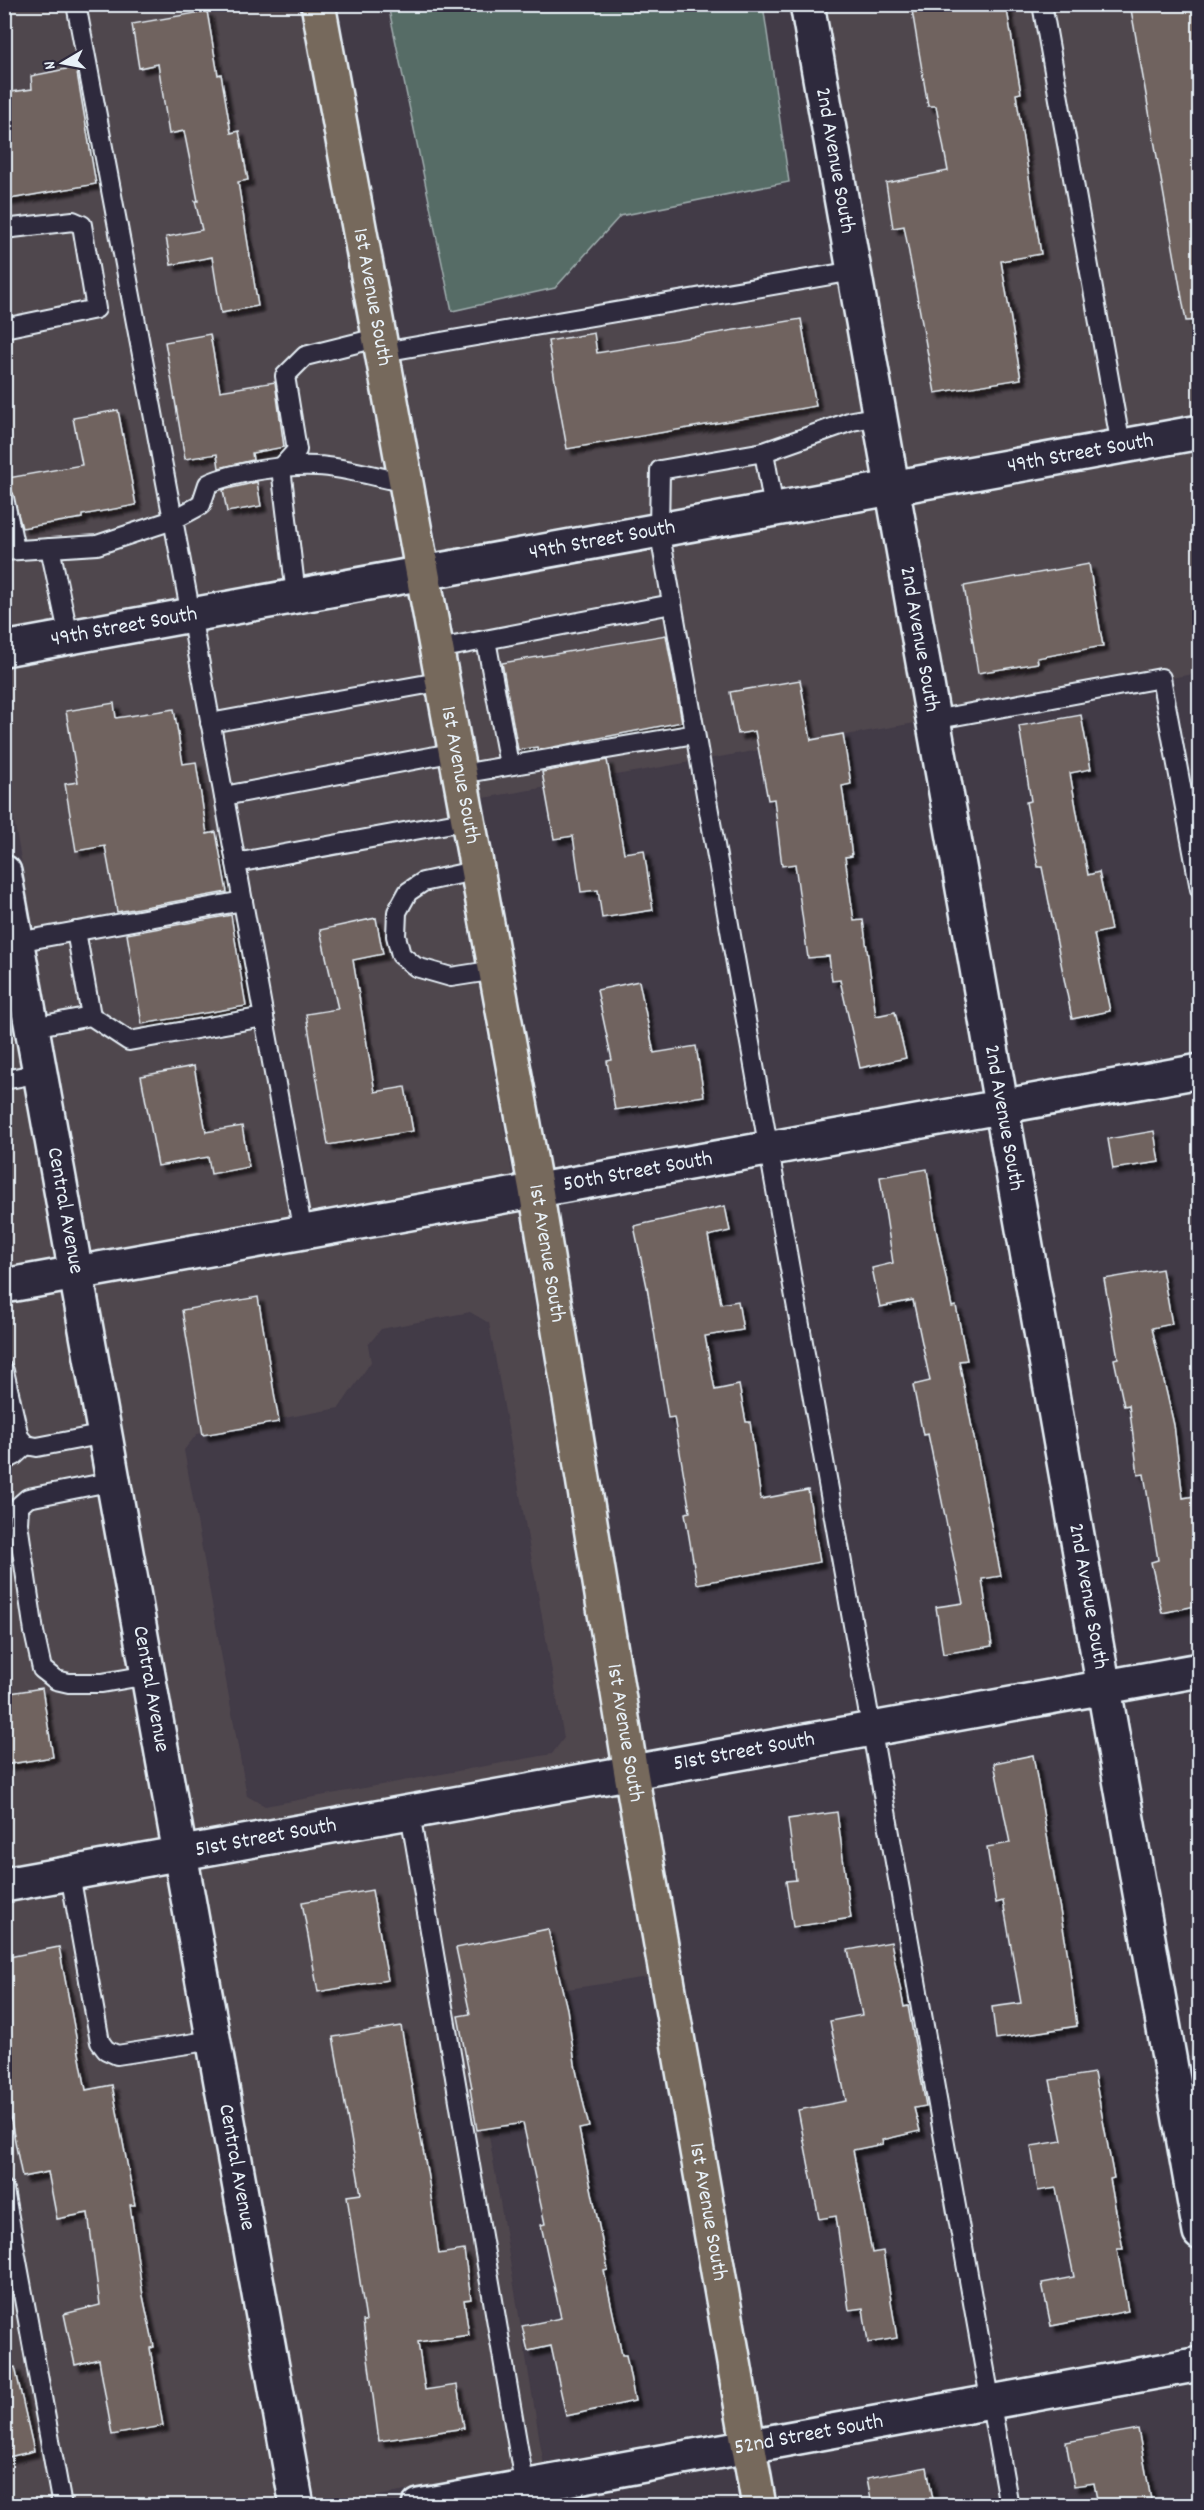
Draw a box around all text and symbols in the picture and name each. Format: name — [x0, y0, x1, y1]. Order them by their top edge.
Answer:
north arrow — [33, 33, 93, 93]
text: N — [39, 59, 63, 71]
street label: 2nd Avenue South — [807, 85, 863, 236]
street label: 1st Avenue South — [344, 226, 400, 369]
street label: 49th Street South — [1005, 425, 1156, 482]
street label: 49th Street South — [527, 512, 678, 569]
street label: 2nd Avenue South — [891, 564, 947, 715]
street label: 49th Street South — [48, 599, 200, 656]
street label: 1st Avenue South — [432, 704, 488, 847]
street label: 2nd Avenue South — [975, 1042, 1031, 1193]
street label: 50th Street South — [561, 1143, 715, 1201]
street label: Central Avenue — [38, 1145, 91, 1276]
street label: 1st Avenue South — [520, 1182, 573, 1325]
street label: 2nd Avenue South — [1060, 1521, 1116, 1672]
street label: Central Avenue — [124, 1623, 177, 1755]
street label: 1st Avenue South — [598, 1662, 651, 1805]
street label: 51st Street South — [671, 1724, 817, 1780]
street label: 51st Street South — [193, 1810, 339, 1866]
street label: Central Avenue — [210, 2102, 263, 2233]
street label: 1st Avenue South — [680, 2140, 735, 2283]
street label: 52nd Street South — [732, 2406, 886, 2464]

